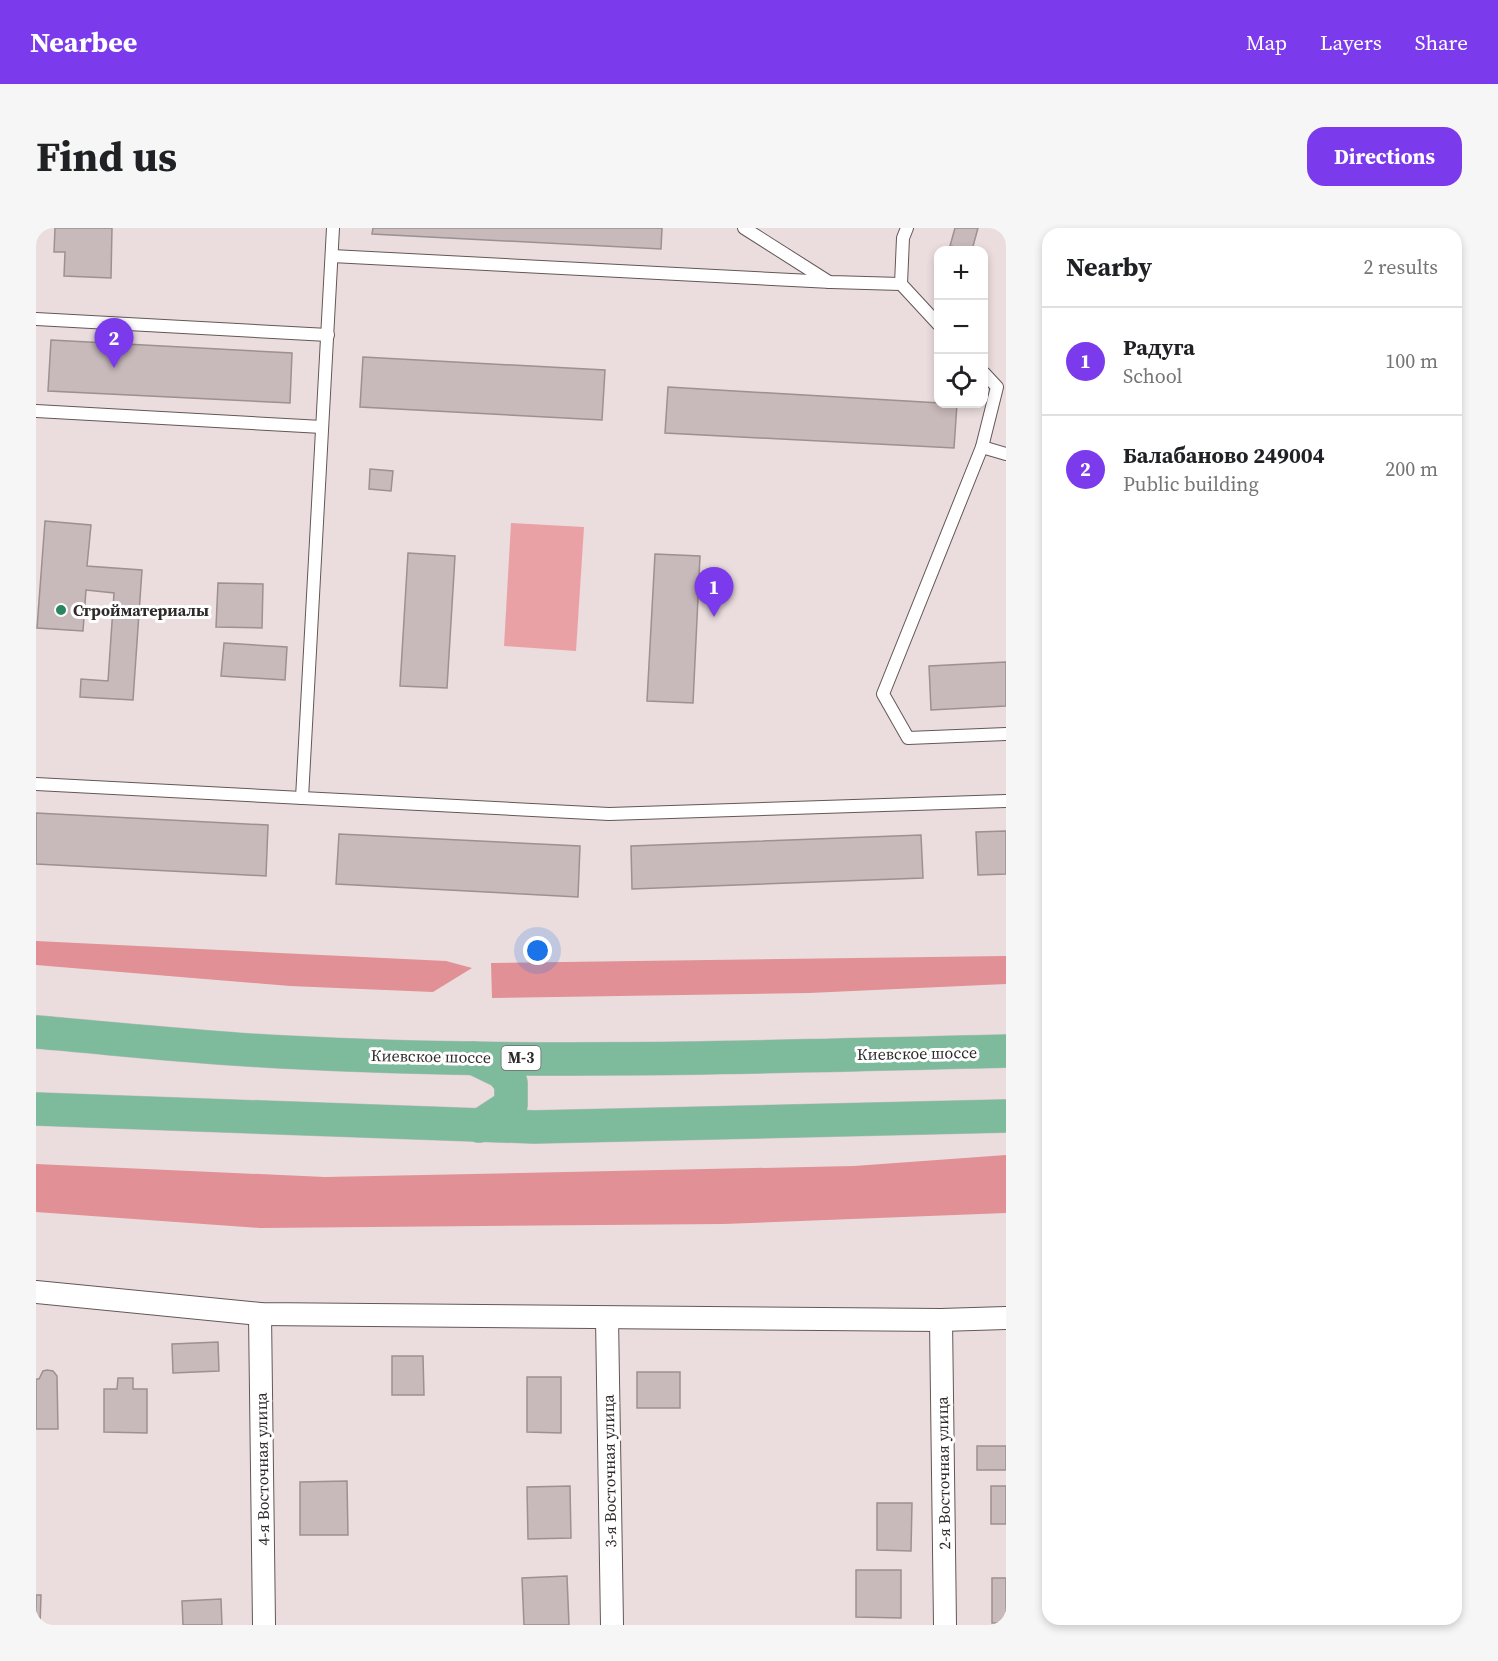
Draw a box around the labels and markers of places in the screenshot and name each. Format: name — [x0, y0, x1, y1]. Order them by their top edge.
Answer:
pin: 2 — [94, 318, 134, 368]
pin: 1 — [694, 568, 734, 617]
place label: Стройматериалы — [73, 599, 209, 621]
marker: Стройматериалы — [54, 603, 68, 617]

